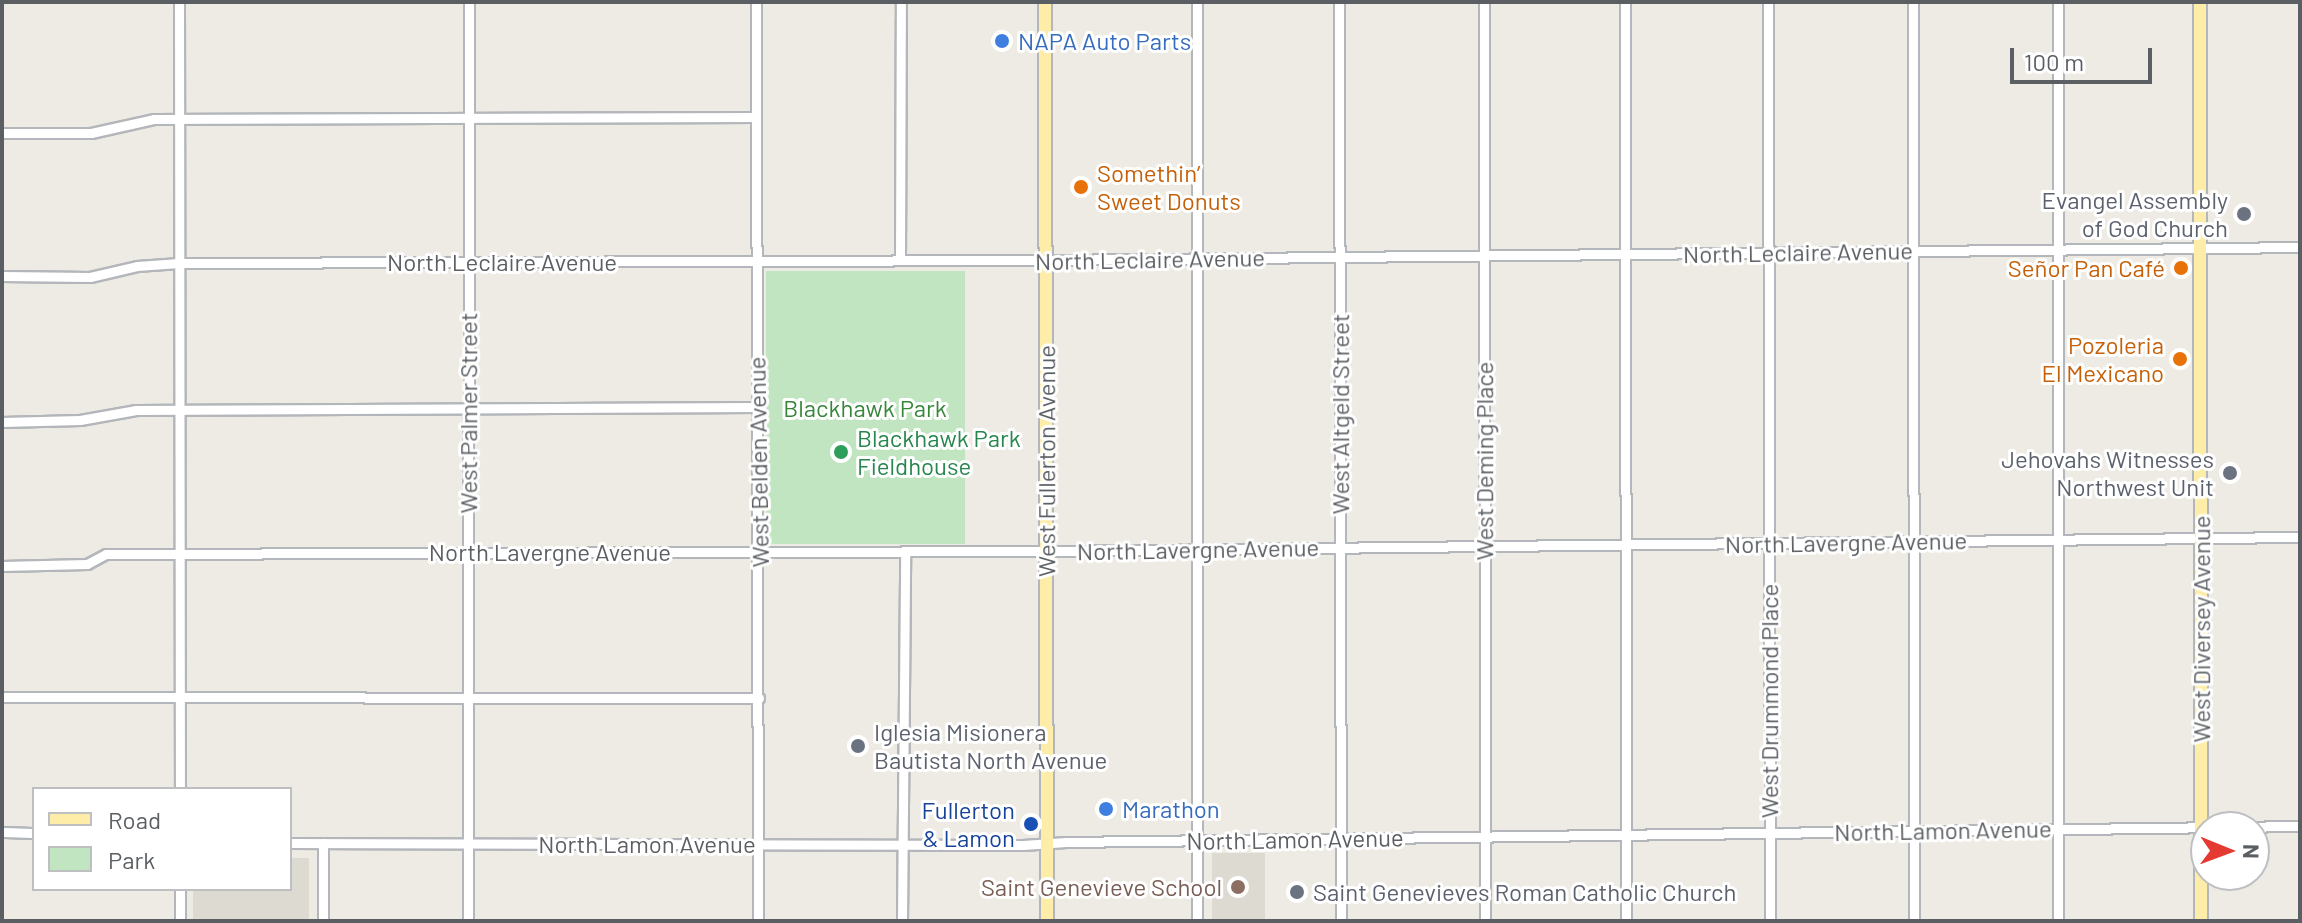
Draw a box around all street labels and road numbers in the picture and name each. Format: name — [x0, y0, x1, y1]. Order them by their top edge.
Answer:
street label: North Leclaire Avenue — [1683, 236, 1913, 268]
street label: North Leclaire Avenue — [1035, 243, 1265, 275]
street label: North Leclaire Avenue — [387, 248, 617, 276]
street label: West Palmer Street — [454, 313, 482, 513]
street label: West Altgeld Street — [1326, 314, 1354, 514]
street label: West Fullerton Avenue — [1032, 345, 1060, 577]
street label: West Belden Avenue — [742, 356, 774, 568]
street label: West Deming Place — [1470, 362, 1498, 560]
street label: West Diversey Avenue — [2187, 515, 2215, 743]
street label: North Lavergne Avenue — [1725, 525, 1967, 559]
street label: North Lavergne Avenue — [1077, 532, 1319, 566]
street label: North Lavergne Avenue — [429, 538, 671, 566]
street label: West Drummond Place — [1755, 584, 1783, 818]
street label: North Lamon Avenue — [1834, 814, 2052, 846]
street label: North Lamon Avenue — [1186, 823, 1404, 855]
street label: North Lamon Avenue — [538, 830, 756, 858]

